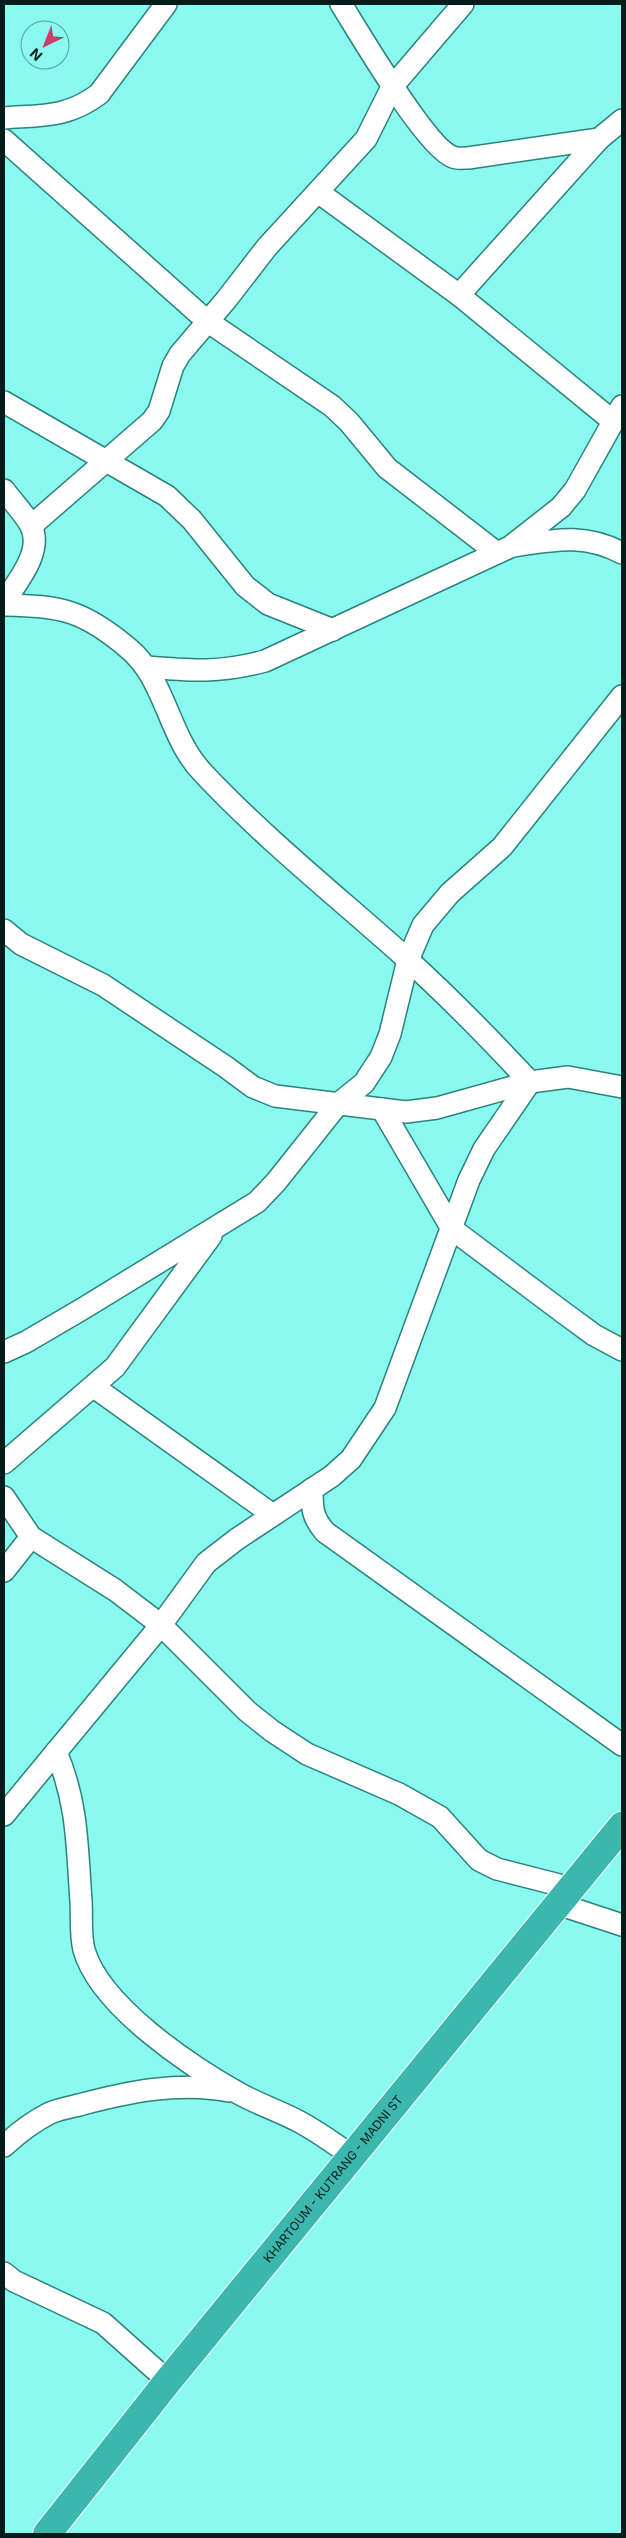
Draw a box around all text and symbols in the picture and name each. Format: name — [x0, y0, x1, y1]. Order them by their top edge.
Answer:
north arrow — [20, 20, 70, 70]
text: N — [26, 45, 45, 65]
street label: KHARTOUM - KUTRANG - MADNI ST — [260, 2092, 406, 2265]

